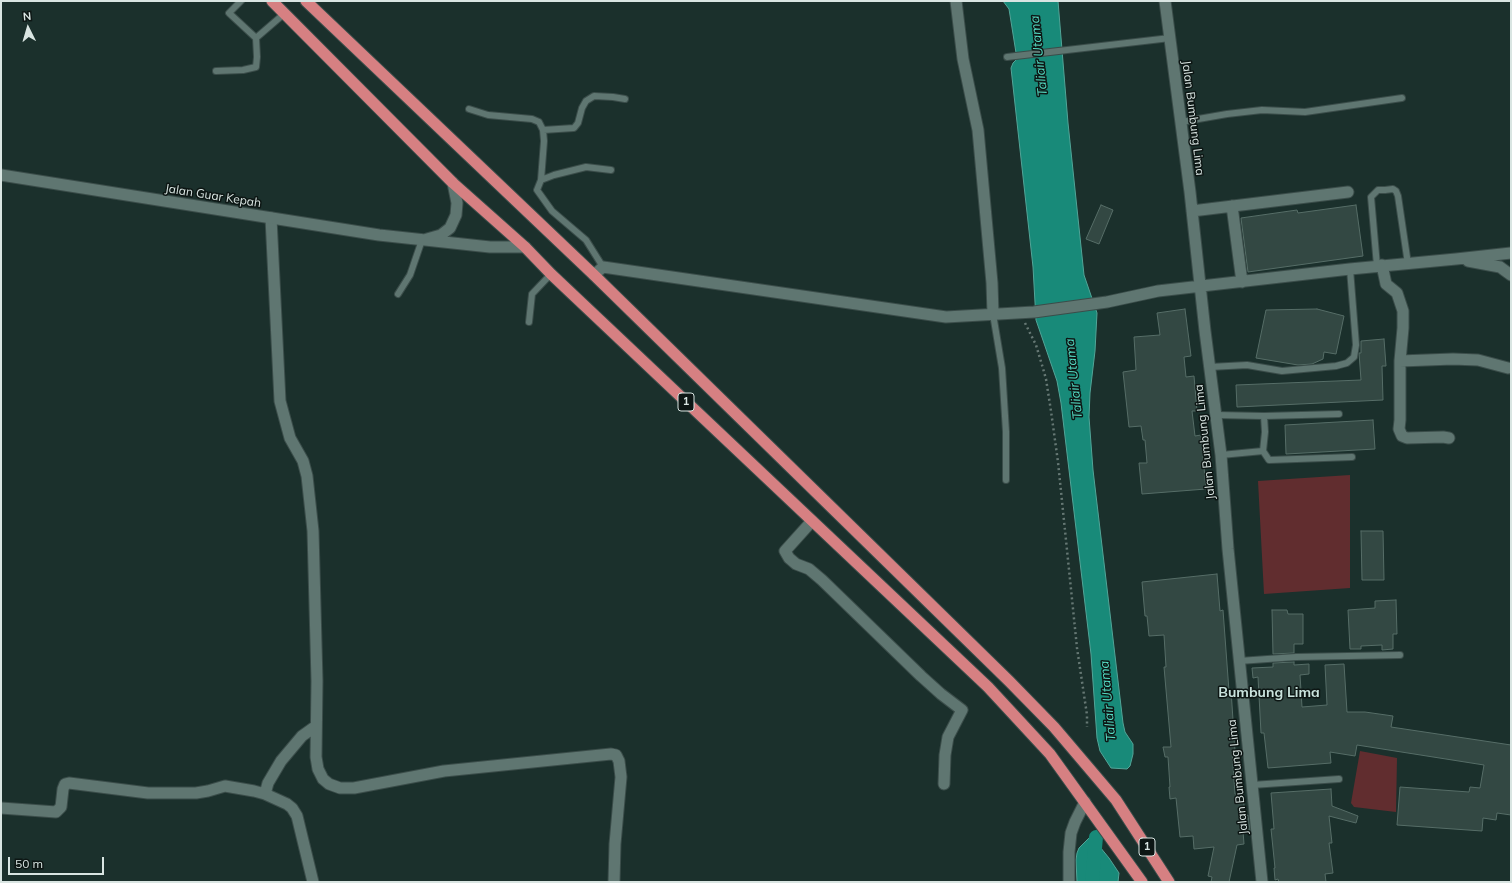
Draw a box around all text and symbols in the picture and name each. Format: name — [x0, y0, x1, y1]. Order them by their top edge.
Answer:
north arrow — [8, 8, 48, 48]
text: N — [22, 9, 32, 23]
water label: Taliair Utama — [1027, 15, 1051, 97]
street label: Jalan Bumbung Lima — [1179, 60, 1207, 176]
street label: Jalan Guar Kepah — [164, 181, 262, 211]
water label: Taliair Utama — [1062, 338, 1086, 420]
street label: Jalan Bumbung Lima — [1192, 384, 1218, 500]
road number: 1 — [678, 393, 694, 411]
water label: Taliair Utama — [1097, 660, 1119, 742]
district label: Bumbung Lima — [1218, 685, 1320, 701]
street label: Jalan Bumbung Lima — [1225, 719, 1251, 835]
road number: 1 — [1139, 838, 1155, 856]
scale bar — [10, 849, 106, 875]
text: 50 m — [15, 856, 43, 871]

